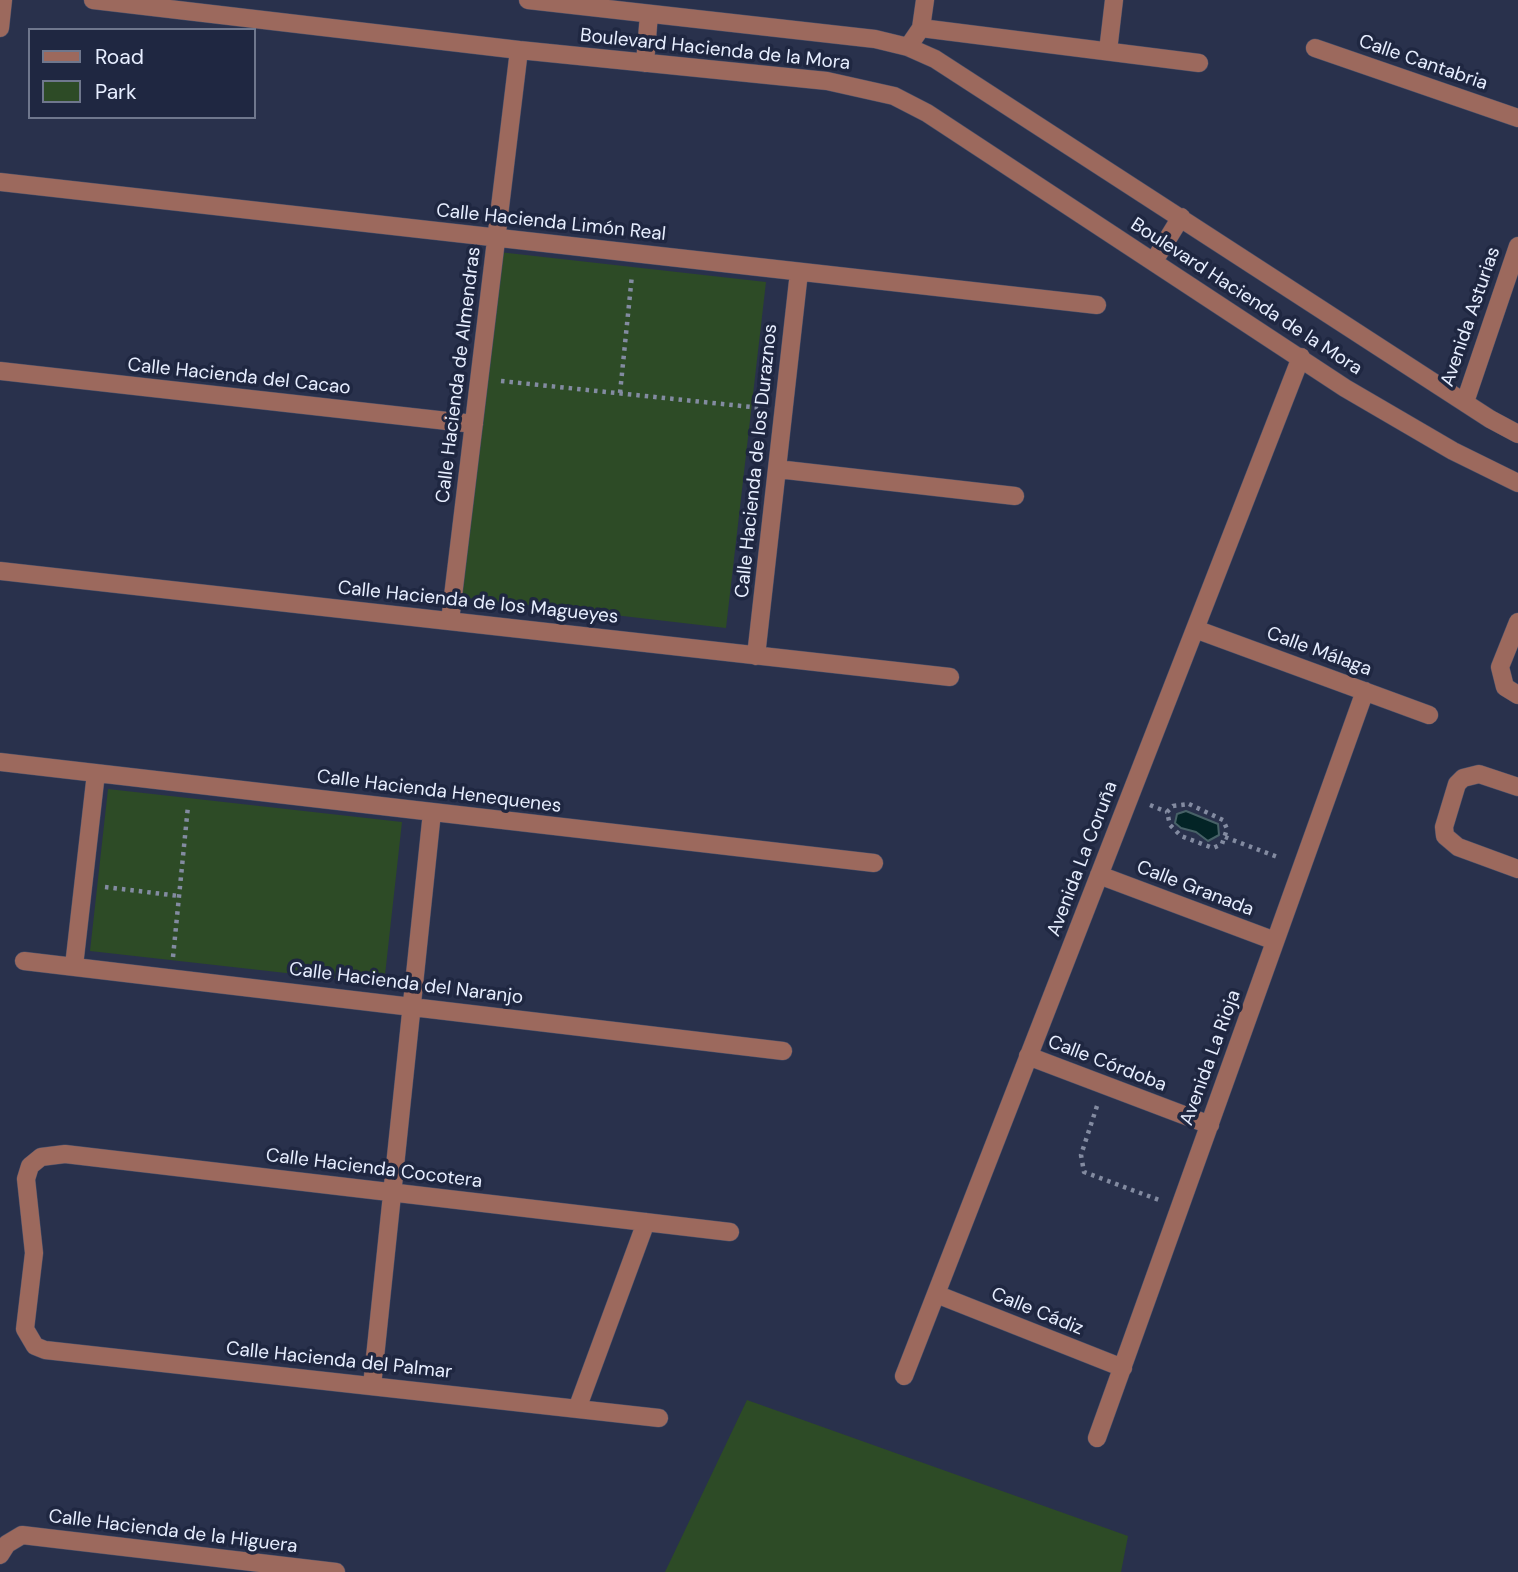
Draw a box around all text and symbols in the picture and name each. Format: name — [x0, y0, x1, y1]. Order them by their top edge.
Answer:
street label: Boulevard Hacienda de la Mora — [579, 24, 851, 76]
legend — [28, 28, 256, 119]
street label: Calle Cantabria — [1356, 30, 1490, 96]
text: Road — [95, 43, 144, 71]
text: Park — [95, 78, 136, 106]
street label: Calle Hacienda Limón Real — [435, 200, 667, 246]
street label: Boulevard Hacienda de la Mora — [1126, 214, 1366, 380]
street label: Avenida Asturias — [1436, 244, 1506, 390]
street label: Calle Hacienda de Almendras — [432, 246, 486, 504]
street label: Calle Hacienda de los Duraznos — [731, 323, 783, 599]
street label: Calle Hacienda del Cacao — [126, 354, 352, 400]
street label: Calle Hacienda de los Magueyes — [337, 577, 619, 629]
street label: Calle Málaga — [1263, 622, 1375, 682]
street label: Calle Hacienda Henequenes — [315, 766, 563, 818]
street label: Avenida La Coruña — [1043, 778, 1123, 940]
street label: Calle Granada — [1133, 856, 1257, 922]
street label: Calle Hacienda del Naranjo — [288, 958, 524, 1010]
street label: Avenida La Rioja — [1176, 987, 1246, 1129]
street label: Calle Córdoba — [1044, 1031, 1170, 1097]
street label: Calle Hacienda Cocotera — [264, 1144, 484, 1194]
street label: Calle Cádiz — [988, 1283, 1086, 1341]
street label: Calle Hacienda del Palmar — [225, 1338, 453, 1384]
street label: Calle Hacienda de la Higuera — [47, 1505, 299, 1559]

